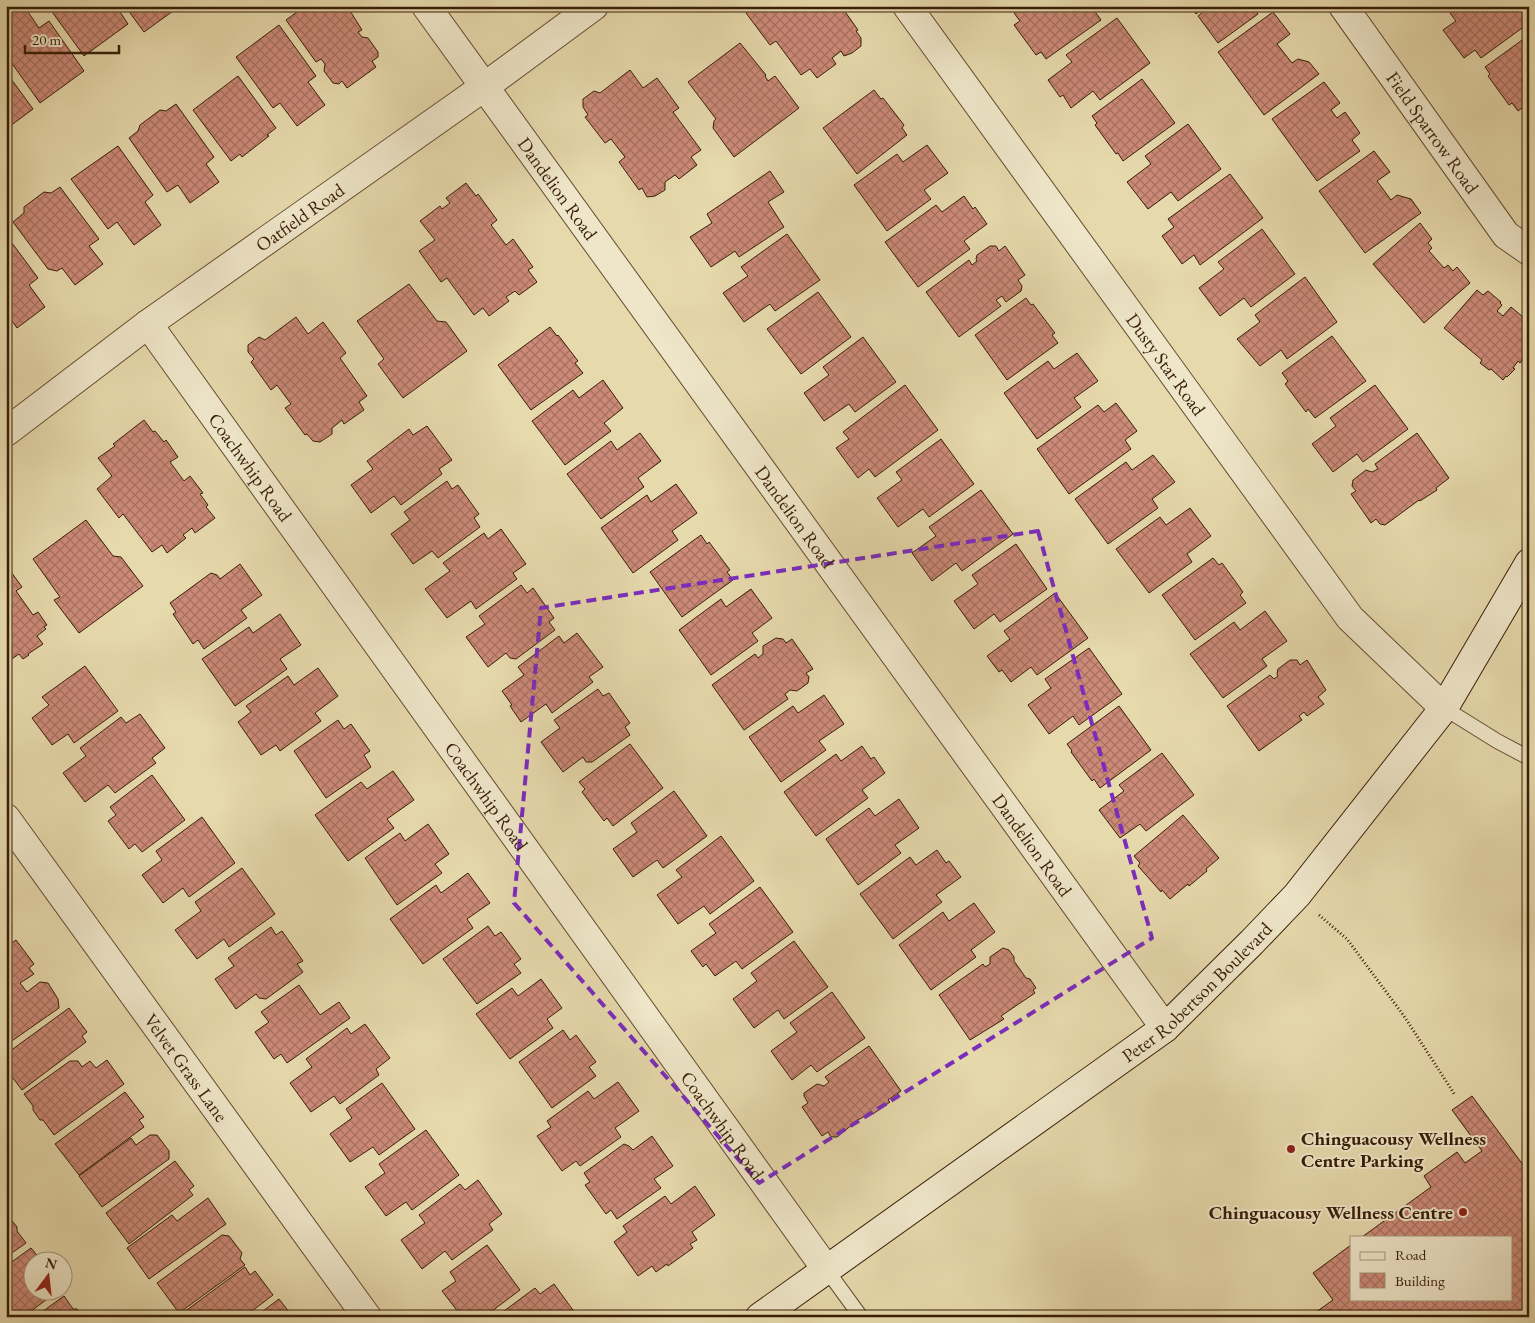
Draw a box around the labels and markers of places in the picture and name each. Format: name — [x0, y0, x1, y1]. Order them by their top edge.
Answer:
place label: Chinguacousy Wellness Centre Parking — [1301, 1126, 1486, 1173]
marker: Chinguacousy Wellness Centre Parking — [1285, 1143, 1297, 1155]
place label: Chinguacousy Wellness Centre — [1209, 1200, 1453, 1225]
marker: Chinguacousy Wellness Centre — [1457, 1206, 1469, 1218]

